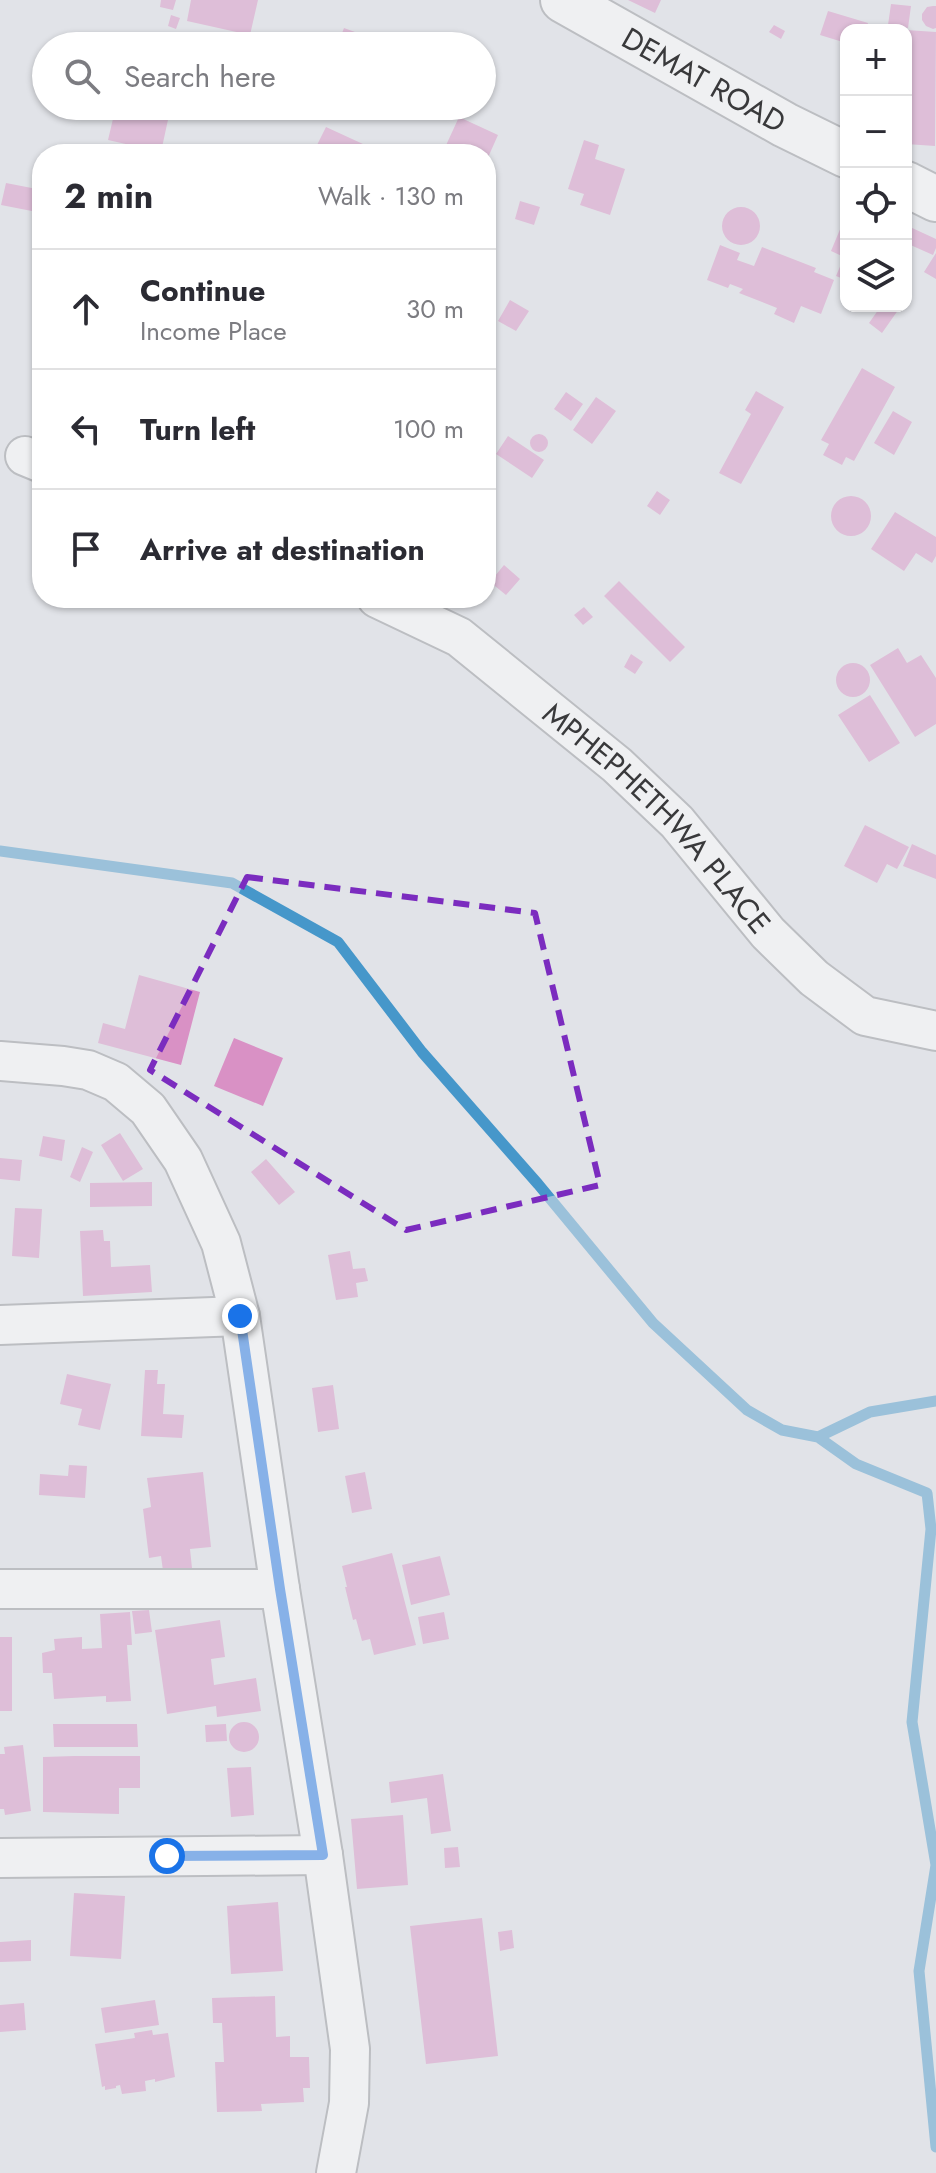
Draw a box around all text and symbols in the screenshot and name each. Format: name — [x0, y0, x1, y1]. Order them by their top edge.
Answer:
street label: DEMAT ROAD — [614, 16, 794, 143]
map controls — [840, 24, 912, 312]
button: + — [840, 24, 912, 96]
search box — [32, 32, 496, 120]
icon: search — [60, 54, 104, 98]
text: Search here — [124, 55, 276, 98]
button: − — [840, 96, 912, 168]
button: locate — [840, 168, 912, 240]
text: 2 min — [64, 172, 153, 221]
text: Walk · 130 m — [318, 177, 464, 215]
button: layers — [840, 240, 912, 312]
text: Continue — [140, 269, 266, 312]
icon: ahead — [64, 287, 108, 331]
text: 30 m — [406, 290, 464, 328]
text: Income Place — [140, 312, 287, 350]
icon: left — [64, 407, 108, 451]
text: Turn left — [140, 408, 255, 451]
text: 100 m — [393, 410, 464, 448]
icon: arrive — [64, 527, 108, 571]
text: Arrive at destination — [140, 528, 425, 571]
street label: MPHEPHETHWA PLACE — [534, 692, 781, 943]
route end — [222, 1298, 258, 1334]
route start — [149, 1838, 185, 1874]

